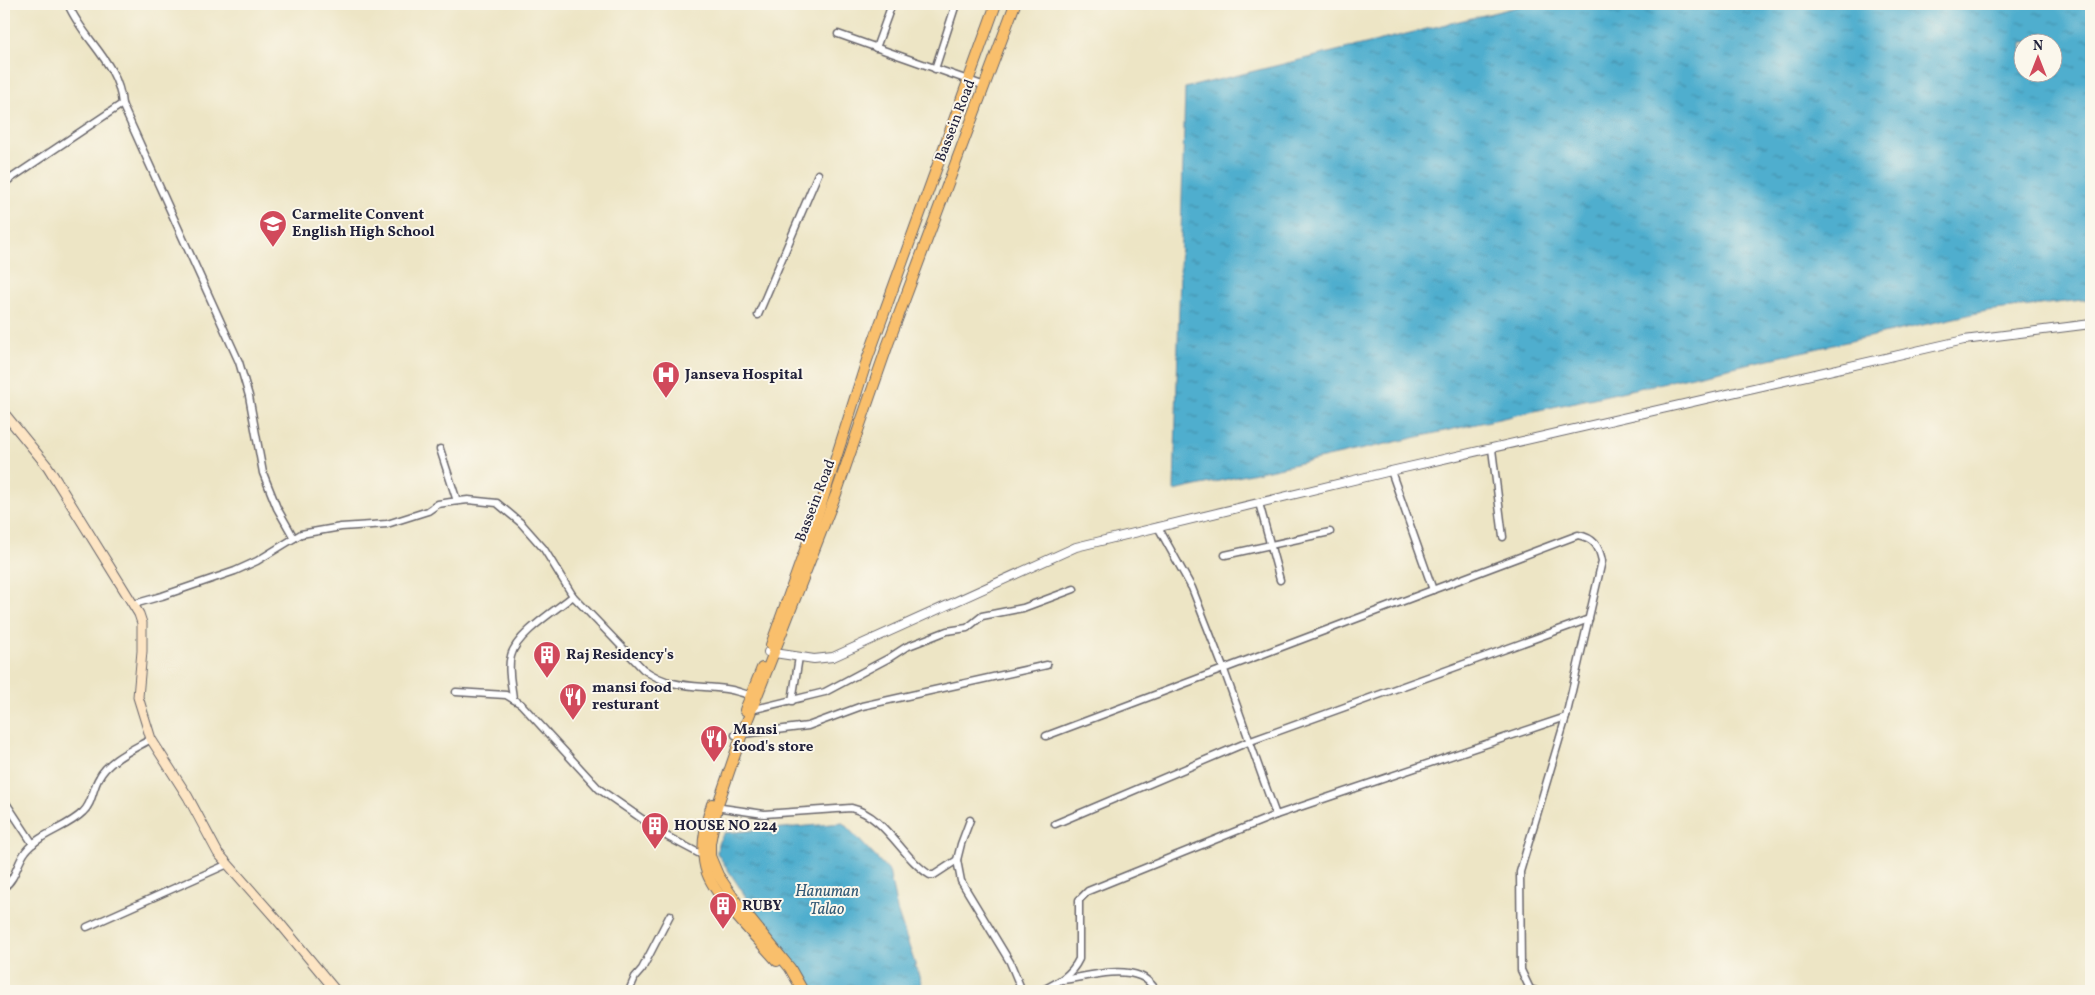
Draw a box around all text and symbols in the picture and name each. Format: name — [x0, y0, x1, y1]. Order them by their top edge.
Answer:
north arrow — [2012, 32, 2062, 82]
text: N — [2033, 37, 2043, 56]
street label: Bassein Road — [931, 77, 981, 165]
place label: Carmelite Convent English High School — [292, 205, 435, 243]
school or university icon: Carmelite Convent English High School — [258, 209, 288, 248]
hospital icon: Janseva Hospital — [651, 360, 681, 399]
place label: Janseva Hospital — [684, 365, 803, 386]
street label: Bassein Road — [791, 457, 841, 545]
building icon: Raj Residency's — [532, 640, 562, 679]
place label: Raj Residency's — [566, 645, 674, 666]
place label: mansi food resturant — [592, 678, 672, 716]
restaurant icon: mansi food resturant — [558, 682, 588, 721]
place label: Mansi food's store — [733, 720, 814, 758]
restaurant icon: Mansi food's store — [699, 724, 729, 763]
building icon: HOUSE NO 224 — [640, 811, 670, 850]
place label: HOUSE NO 224 — [674, 816, 778, 837]
water label: Hanuman Talao — [795, 881, 859, 921]
building icon: RUBY — [708, 891, 738, 930]
place label: RUBY — [742, 896, 782, 917]

